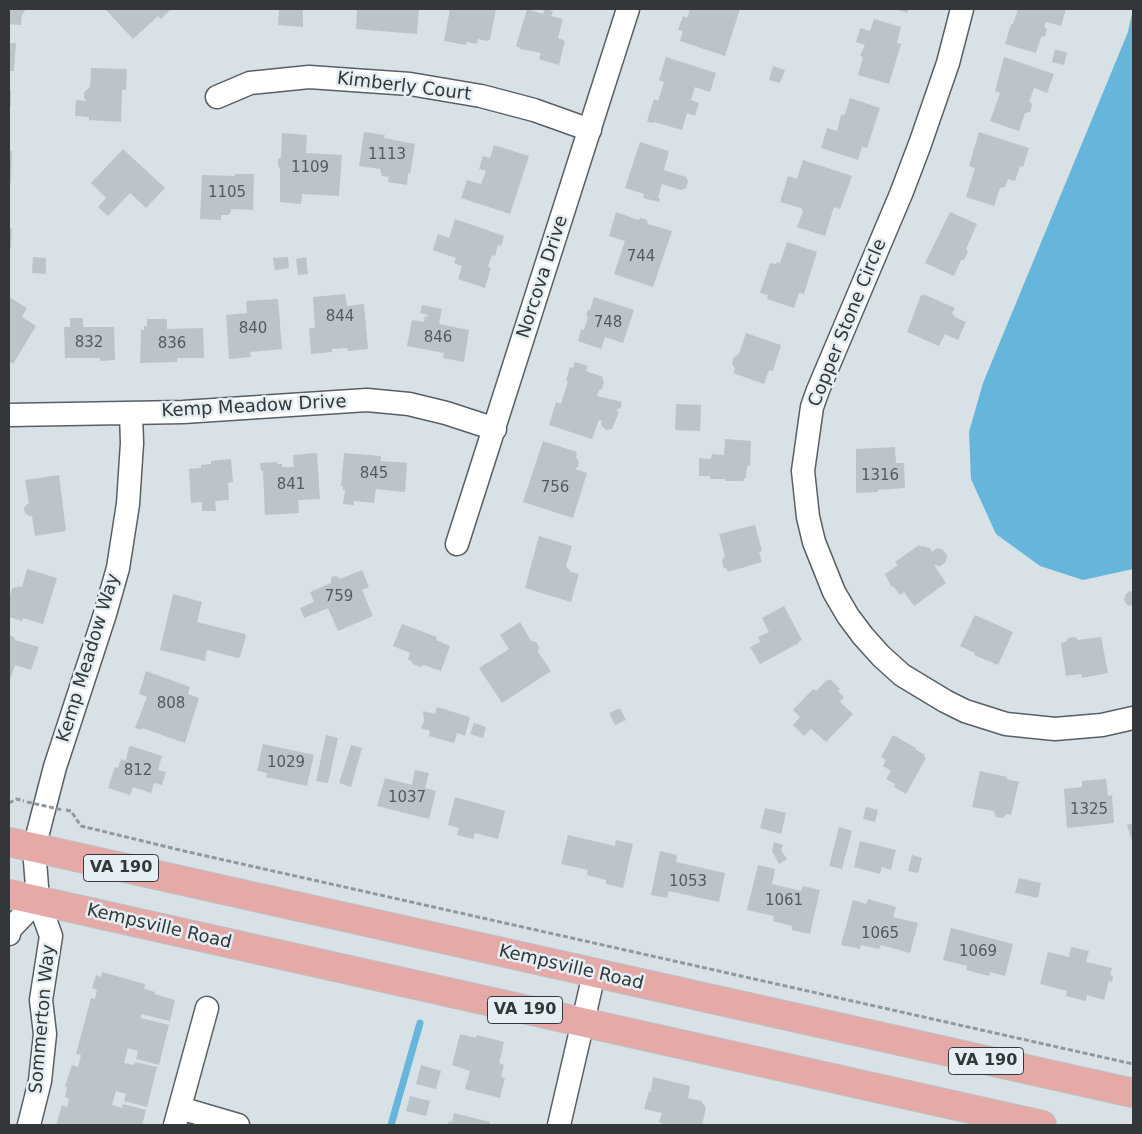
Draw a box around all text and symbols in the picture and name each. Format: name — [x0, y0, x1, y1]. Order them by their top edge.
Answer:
street label: Kimberly Court — [336, 68, 472, 106]
house number: 1113 — [368, 146, 406, 164]
house number: 1109 — [291, 159, 329, 177]
house number: 1105 — [208, 184, 246, 202]
street label: Norcova Drive — [513, 213, 573, 341]
street label: Copper Stone Circle — [804, 236, 892, 410]
house number: 744 — [627, 248, 655, 266]
house number: 844 — [326, 308, 354, 326]
house number: 748 — [594, 314, 622, 332]
house number: 840 — [239, 320, 267, 338]
house number: 846 — [424, 329, 452, 347]
house number: 832 — [75, 334, 103, 352]
house number: 836 — [158, 335, 186, 353]
street label: Kemp Meadow Drive — [161, 391, 347, 423]
house number: 845 — [360, 465, 388, 483]
house number: 1316 — [861, 467, 899, 485]
house number: 841 — [277, 476, 305, 494]
house number: 756 — [541, 479, 569, 497]
street label: Kemp Meadow Way — [53, 571, 125, 745]
house number: 759 — [325, 588, 353, 606]
house number: 808 — [157, 695, 185, 713]
house number: 1029 — [267, 754, 305, 772]
house number: 812 — [124, 762, 152, 780]
house number: 1037 — [388, 789, 426, 807]
house number: 1325 — [1070, 801, 1108, 819]
road number: VA 190 — [84, 854, 158, 881]
house number: 1053 — [669, 873, 707, 891]
house number: 1061 — [765, 892, 803, 910]
street label: Kempsville Road — [84, 900, 234, 954]
house number: 1065 — [861, 925, 899, 943]
street label: Kempsville Road — [496, 941, 646, 995]
house number: 1069 — [959, 943, 997, 961]
street label: Sommerton Way — [26, 944, 60, 1094]
road number: VA 190 — [488, 996, 562, 1024]
road number: VA 190 — [948, 1048, 1024, 1074]

